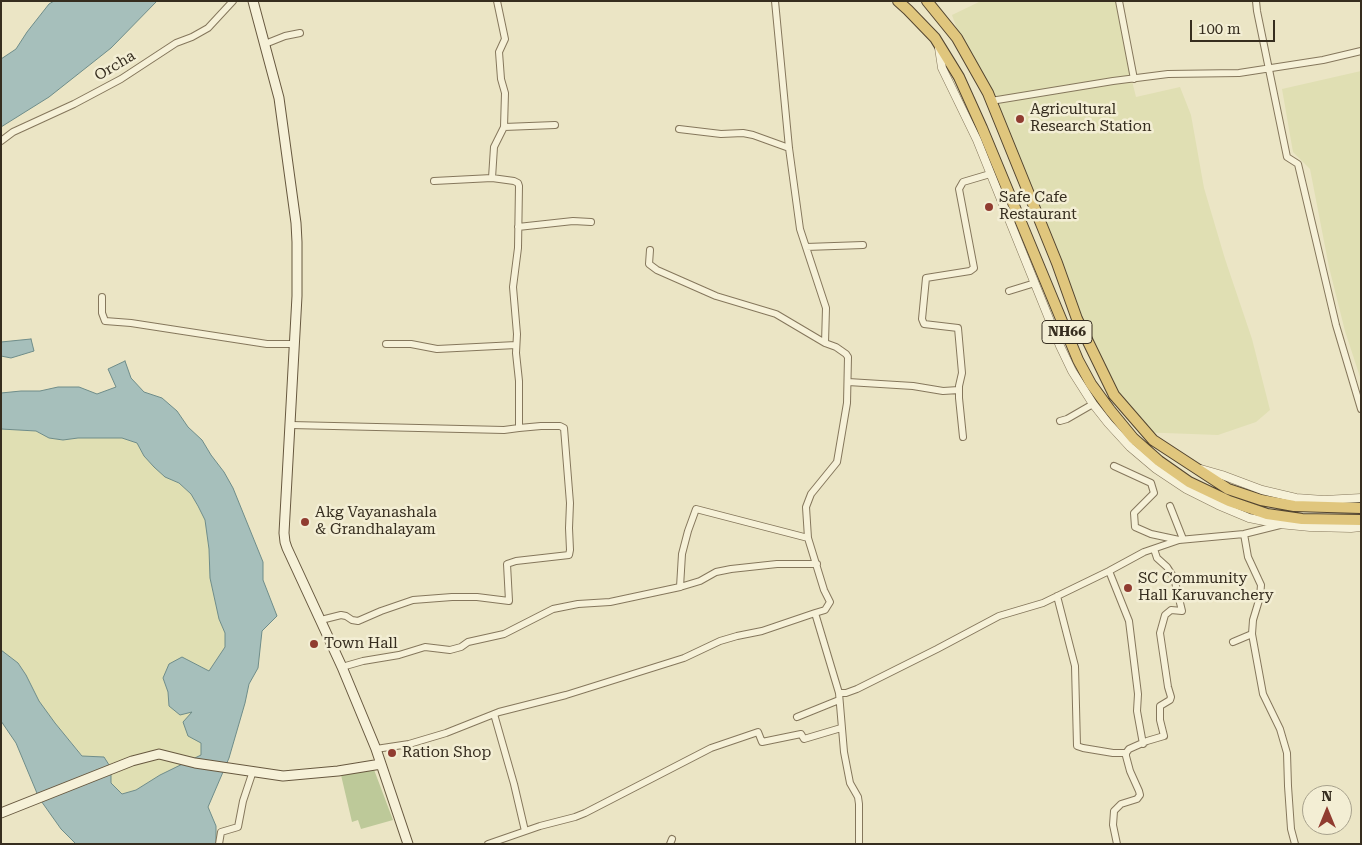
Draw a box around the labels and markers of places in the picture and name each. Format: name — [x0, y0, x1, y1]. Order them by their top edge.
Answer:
place label: Agricultural Research Station — [1030, 101, 1152, 136]
marker: Agricultural Research Station — [1014, 113, 1026, 125]
place label: Safe Cafe Restaurant — [999, 189, 1077, 224]
marker: Safe Cafe Restaurant — [983, 201, 995, 213]
place label: Akg Vayanashala & Grandhalayam — [315, 504, 437, 539]
marker: Akg Vayanashala & Grandhalayam — [299, 516, 311, 528]
place label: SC Community Hall Karuvanchery — [1138, 570, 1274, 605]
marker: SC Community Hall Karuvanchery — [1122, 582, 1134, 594]
place label: Town Hall — [324, 635, 398, 653]
marker: Town Hall — [308, 638, 320, 650]
place label: Ration Shop — [402, 744, 491, 762]
marker: Ration Shop — [386, 747, 398, 759]

